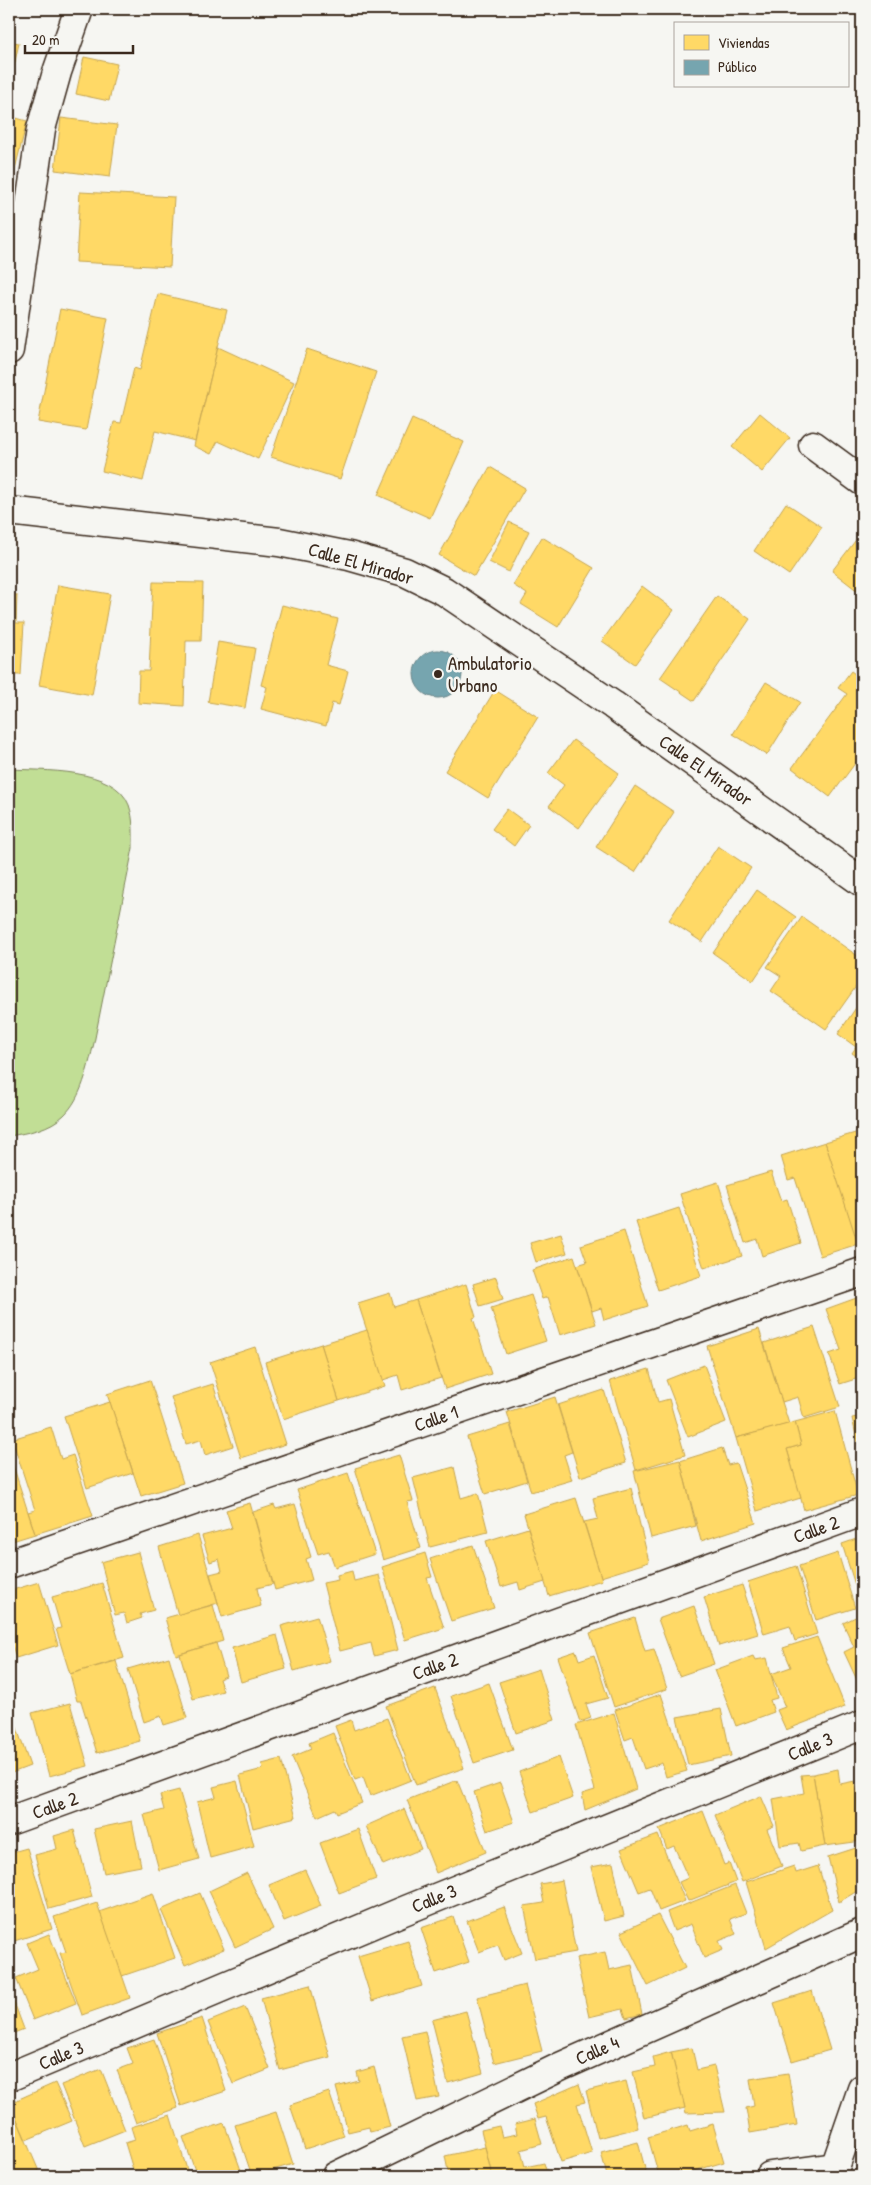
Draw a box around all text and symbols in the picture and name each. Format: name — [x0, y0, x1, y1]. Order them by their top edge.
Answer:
scale bar — [25, 22, 132, 54]
legend — [674, 22, 848, 88]
text: 20 m — [32, 29, 59, 50]
text: Viviendas — [718, 32, 770, 53]
text: Público — [718, 56, 757, 77]
street label: Calle El Mirador — [305, 536, 417, 591]
place label: Ambulatorio Urbano — [448, 650, 532, 698]
marker: Ambulatorio Urbano — [432, 668, 444, 680]
street label: Calle El Mirador — [654, 728, 758, 812]
street label: Calle 1 — [411, 1398, 462, 1438]
street label: Calle 2 — [790, 1509, 843, 1549]
street label: Calle 2 — [409, 1646, 462, 1686]
street label: Calle 3 — [784, 1725, 836, 1767]
street label: Calle 2 — [29, 1785, 82, 1825]
street label: Calle 3 — [408, 1877, 460, 1919]
street label: Calle 4 — [571, 2029, 623, 2071]
street label: Calle 3 — [35, 2034, 87, 2076]

